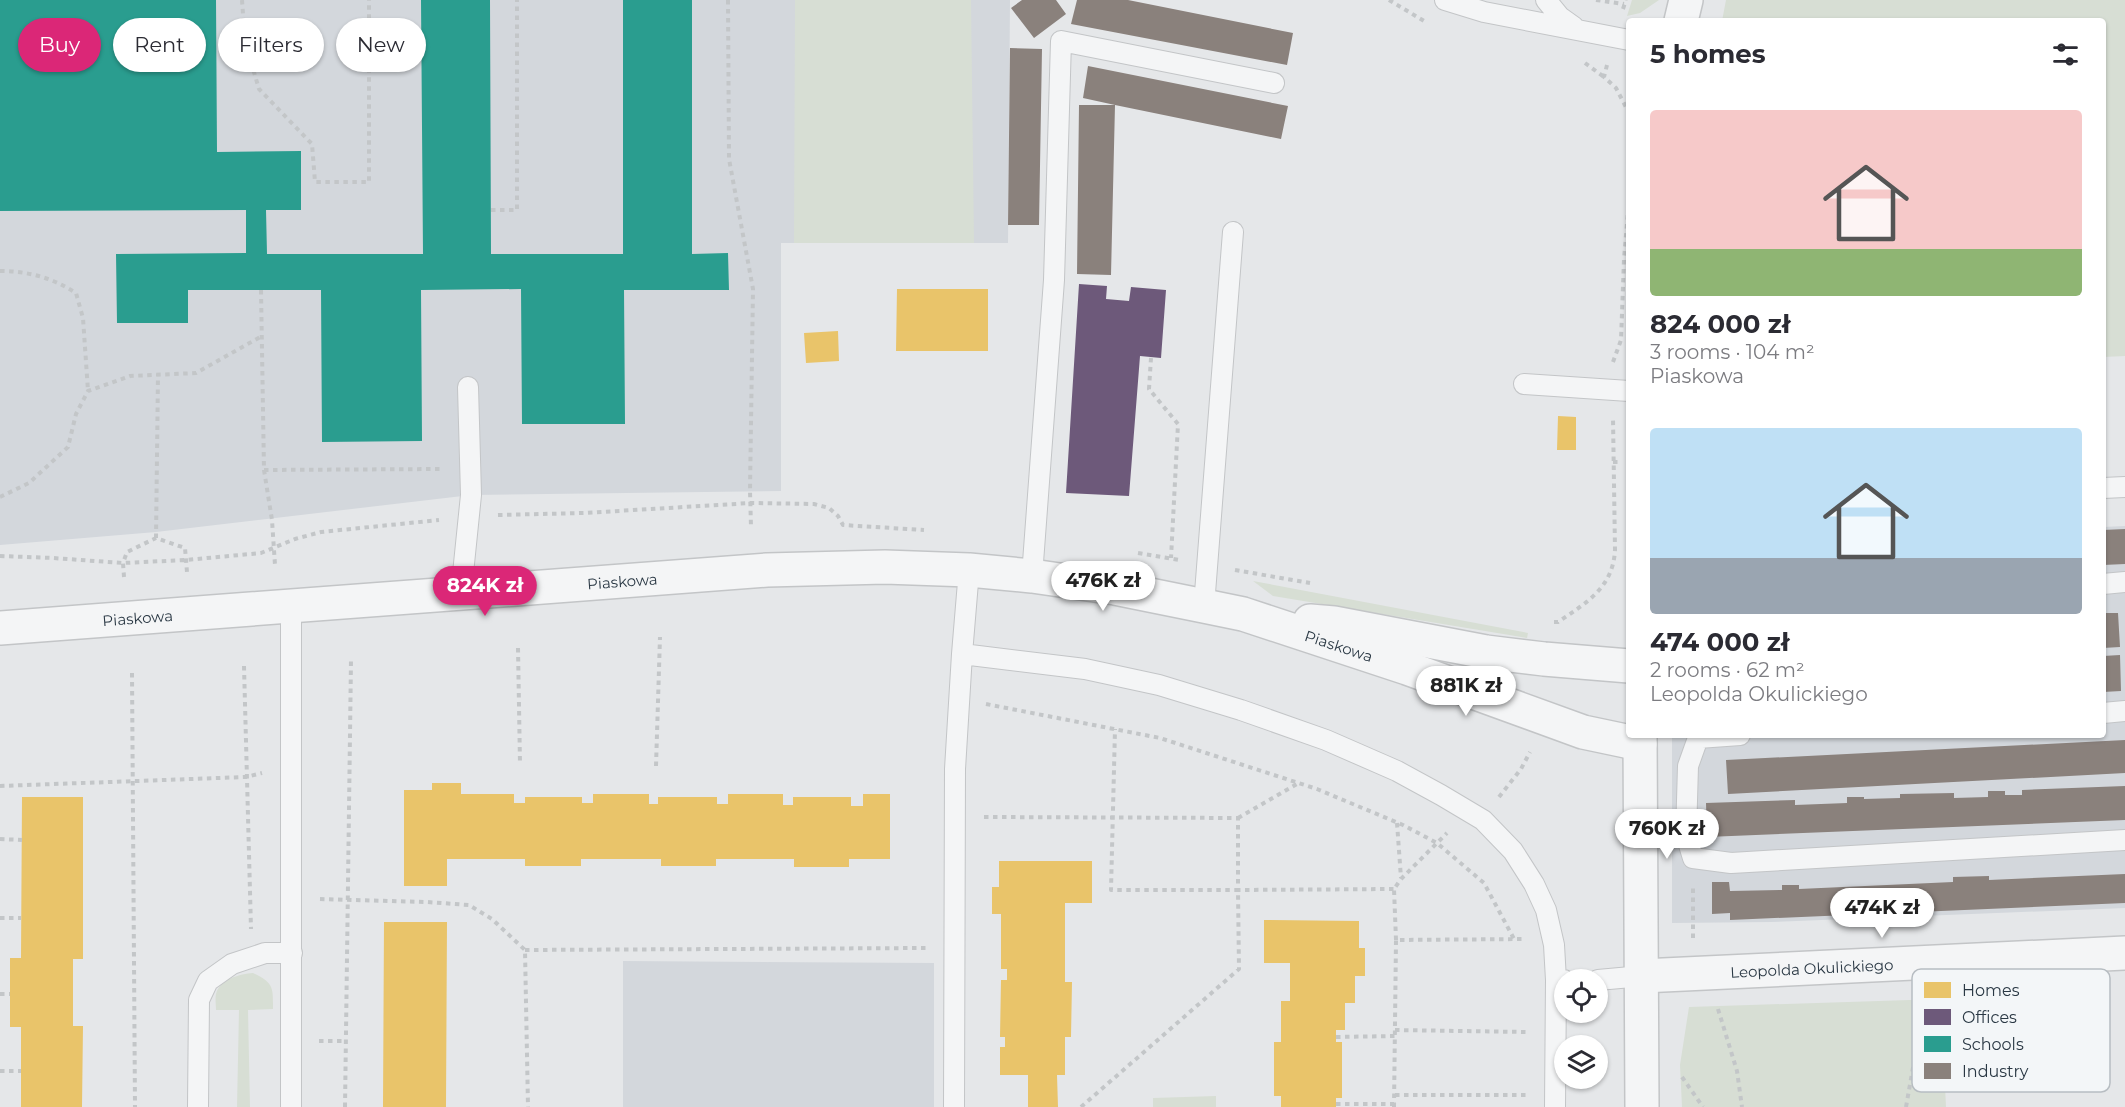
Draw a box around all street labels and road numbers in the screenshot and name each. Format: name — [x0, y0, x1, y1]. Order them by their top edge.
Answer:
street label: Piaskowa — [586, 569, 658, 593]
street label: Piaskowa — [102, 605, 174, 630]
street label: Piaskowa — [1302, 626, 1375, 666]
street label: Leopolda Okulickiego — [1730, 955, 1894, 981]

